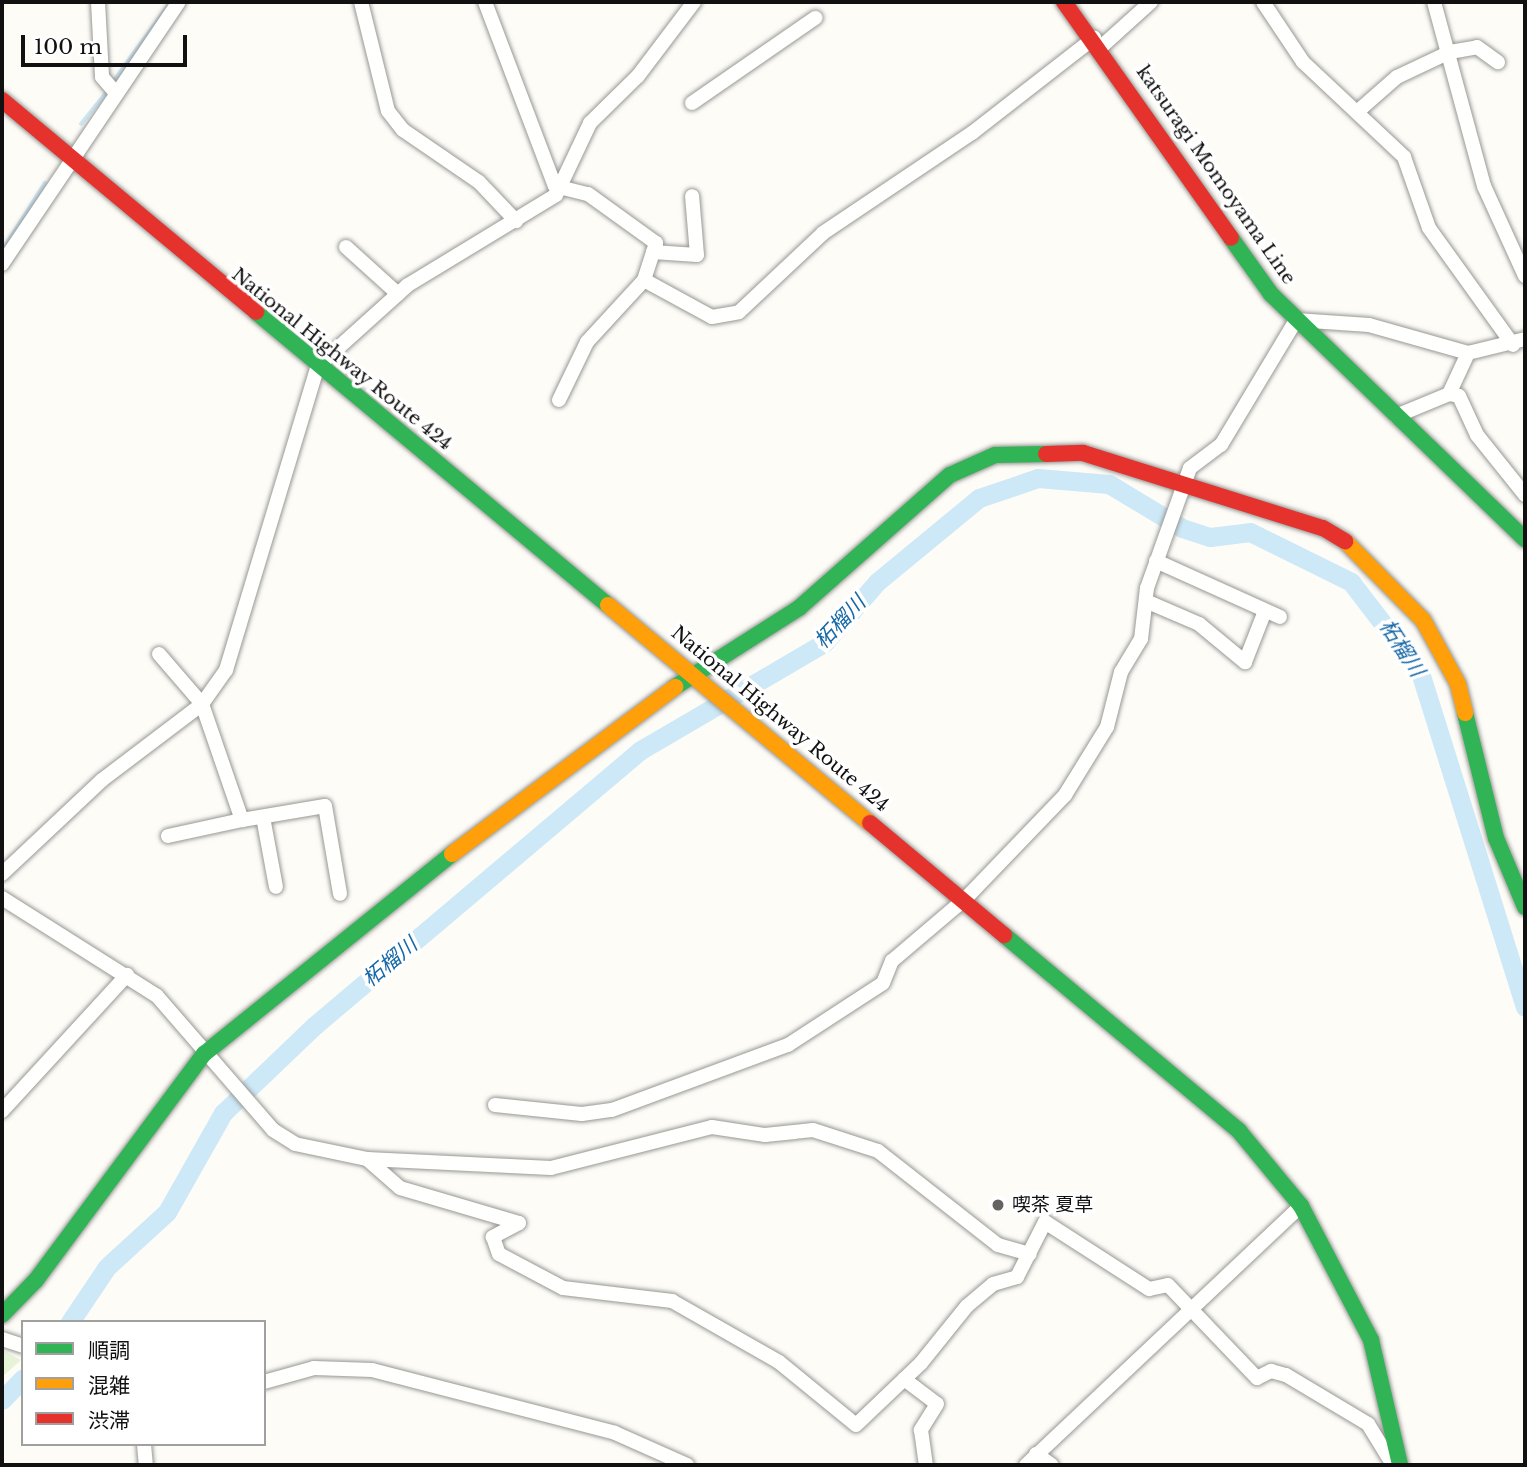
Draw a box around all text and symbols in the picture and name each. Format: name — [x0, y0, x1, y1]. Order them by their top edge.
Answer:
scale bar — [24, 21, 191, 65]
text: 100 m — [34, 34, 102, 60]
street label: katsuragi Momoyama Line — [1132, 61, 1300, 289]
street label: National Highway Route 424 — [227, 263, 457, 455]
water label: 柘榴川 — [809, 590, 871, 654]
water label: 柘榴川 — [1374, 615, 1430, 681]
street label: National Highway Route 424 — [666, 621, 894, 817]
water label: 柘榴川 — [358, 932, 422, 992]
place label: 喫茶 夏草 — [1012, 1194, 1093, 1216]
marker: 喫茶 夏草 — [990, 1197, 1006, 1213]
legend — [21, 1320, 266, 1446]
text: 順調 — [88, 1338, 130, 1364]
text: 混雑 — [88, 1373, 130, 1399]
text: 渋滞 — [88, 1408, 130, 1434]

